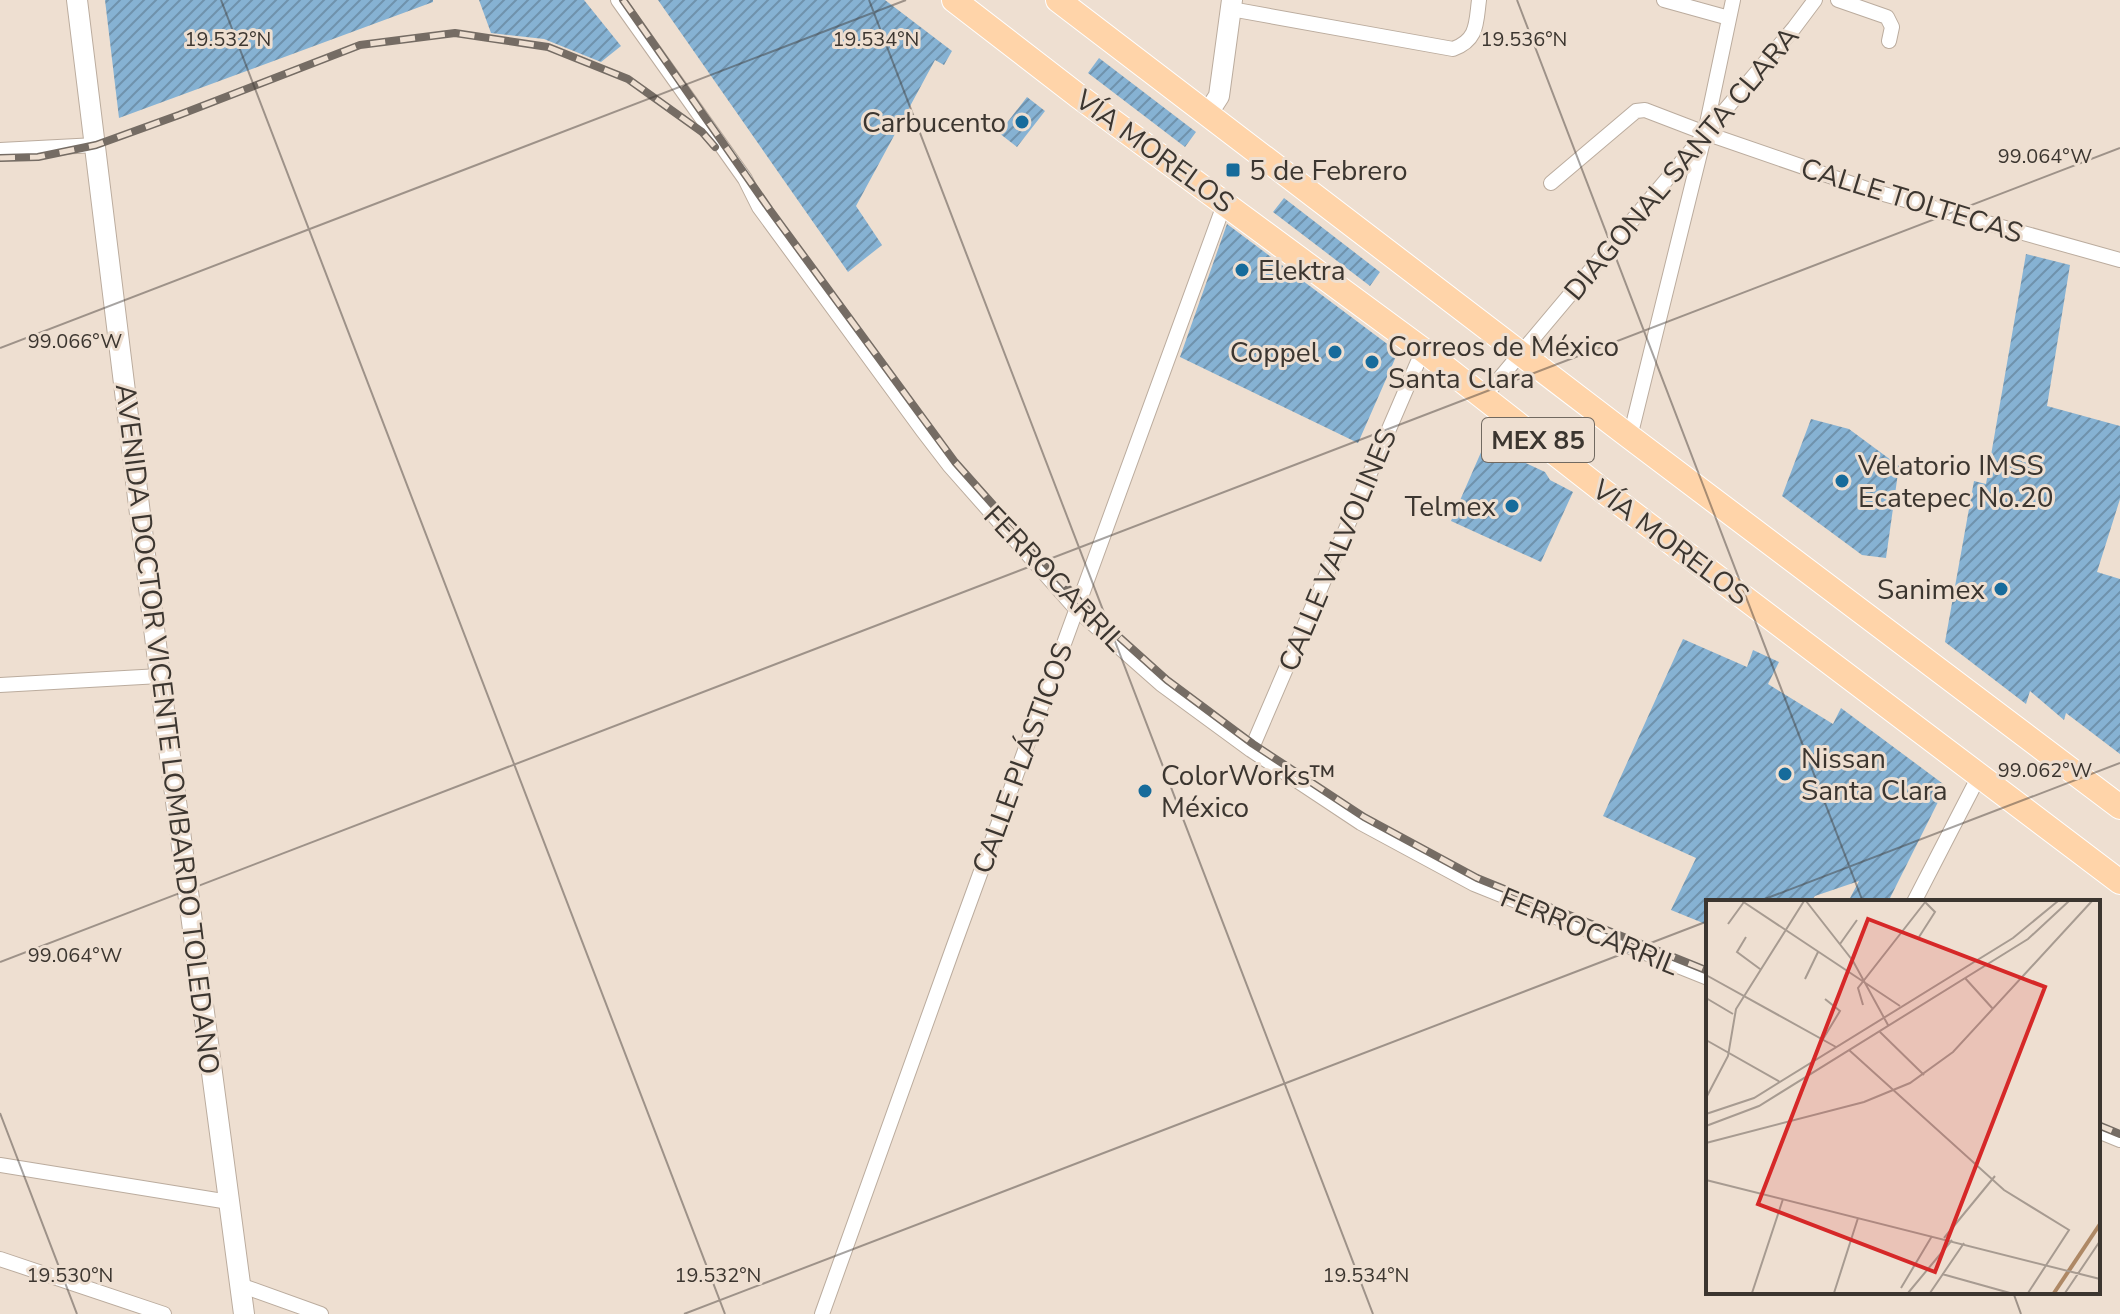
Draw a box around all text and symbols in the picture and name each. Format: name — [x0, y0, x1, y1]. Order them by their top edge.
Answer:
street label: DIAGONAL SANTA CLARA — [1556, 19, 1808, 309]
text: 19.532°N — [185, 26, 271, 53]
text: 19.534°N — [833, 26, 919, 53]
text: 19.536°N — [1481, 26, 1567, 53]
street label: VÍA MORELOS — [1067, 81, 1241, 222]
place label: Carbucento — [862, 104, 1006, 142]
marker: Carbucento — [1013, 113, 1031, 131]
text: 99.064°W — [1998, 143, 2092, 170]
street label: CALLE TOLTECAS — [1796, 149, 2027, 253]
place label: 5 de Febrero — [1249, 152, 1408, 190]
marker: 5 de Febrero — [1224, 161, 1242, 179]
place label: Elektra — [1258, 252, 1346, 290]
marker: Elektra — [1233, 261, 1251, 279]
text: 99.066°W — [28, 328, 122, 355]
place label: Correos de México Santa Clara — [1388, 328, 1619, 398]
place label: Coppel — [1230, 334, 1320, 372]
marker: Coppel — [1326, 343, 1344, 361]
marker: Correos de México Santa Clara — [1363, 353, 1381, 371]
street label: AVENIDA DOCTOR VICENTE LOMBARDO TOLEDANO — [106, 382, 228, 1077]
road number: MEX 85 — [1482, 418, 1594, 462]
street label: CALLE VALVOLINES — [1270, 423, 1406, 678]
place label: Velatorio IMSS Ecatepec No.20 — [1857, 447, 2054, 517]
street label: VÍA MORELOS — [1583, 471, 1757, 614]
marker: Velatorio IMSS Ecatepec No.20 — [1833, 472, 1851, 490]
place label: Telmex — [1405, 488, 1496, 526]
street label: FERROCARRIL — [975, 497, 1134, 660]
marker: Telmex — [1503, 497, 1521, 515]
place label: Sanimex — [1877, 571, 1985, 609]
marker: Sanimex — [1992, 580, 2010, 598]
street label: CALLE PLÁSTICOS — [964, 638, 1082, 879]
place label: Nissan Santa Clara — [1801, 740, 1948, 810]
place label: ColorWorks™ México — [1161, 757, 1336, 827]
text: 99.062°W — [1998, 757, 2092, 784]
marker: Nissan Santa Clara — [1776, 765, 1794, 783]
marker: ColorWorks™ México — [1136, 782, 1154, 800]
street label: FERROCARRIL — [1495, 879, 1684, 985]
inset map — [1706, 900, 2100, 1294]
text: 99.064°W — [28, 942, 122, 969]
text: 19.530°N — [27, 1262, 113, 1289]
text: 19.532°N — [675, 1262, 761, 1289]
text: 19.534°N — [1323, 1262, 1409, 1289]

